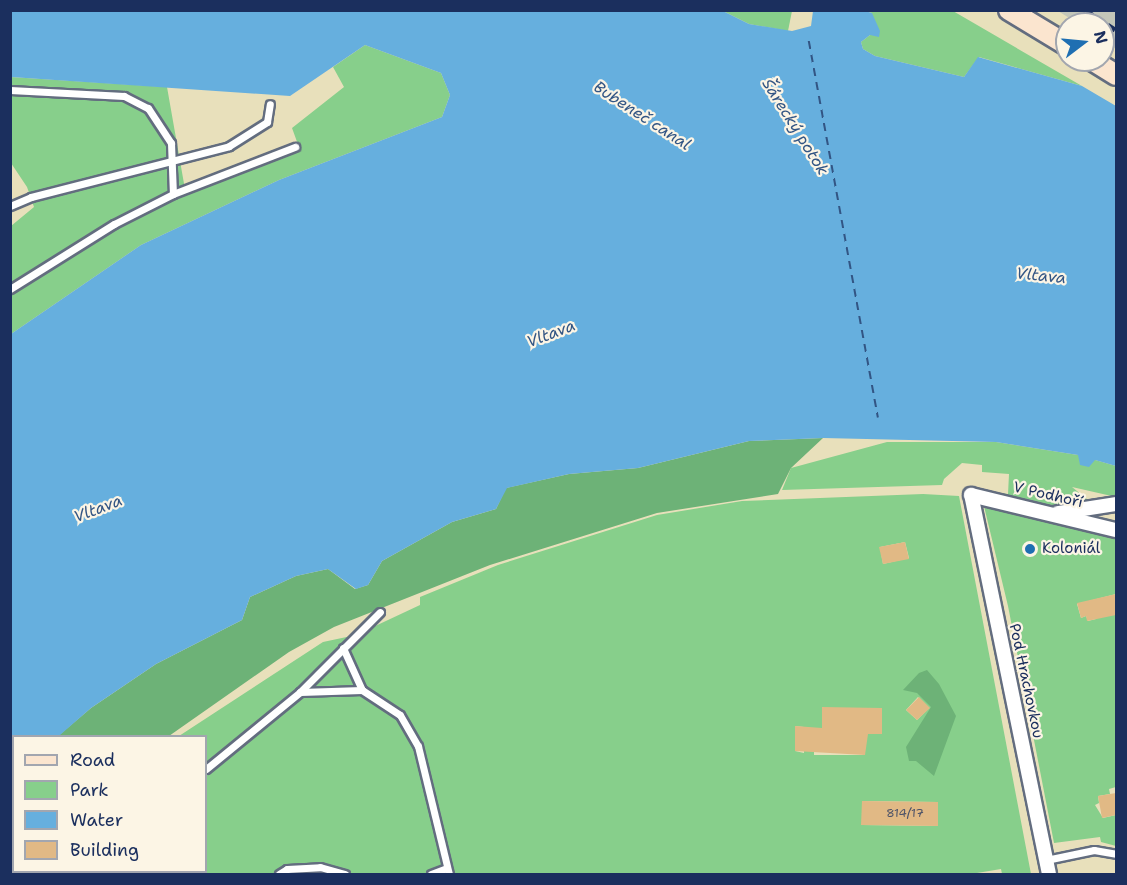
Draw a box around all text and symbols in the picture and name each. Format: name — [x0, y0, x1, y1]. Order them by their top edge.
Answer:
north arrow — [1055, 12, 1115, 72]
text: N — [1089, 28, 1113, 46]
water label: Šárecký potok — [758, 75, 832, 179]
water label: Bubeneč canal — [590, 77, 694, 155]
water label: Vltava — [1015, 264, 1067, 288]
water label: Vltava — [524, 316, 578, 352]
street label: V Podhoří — [1011, 478, 1085, 512]
water label: Vltava — [71, 491, 125, 527]
place label: Koloniál — [1042, 540, 1100, 558]
marker: Koloniál — [1023, 542, 1037, 556]
street label: Pod Hrachovkou — [1005, 622, 1047, 740]
legend — [12, 735, 207, 873]
text: Road — [70, 748, 115, 772]
text: Park — [70, 778, 109, 802]
house number: 814/17 — [886, 807, 924, 821]
text: Water — [70, 808, 123, 832]
text: Building — [70, 838, 139, 862]

